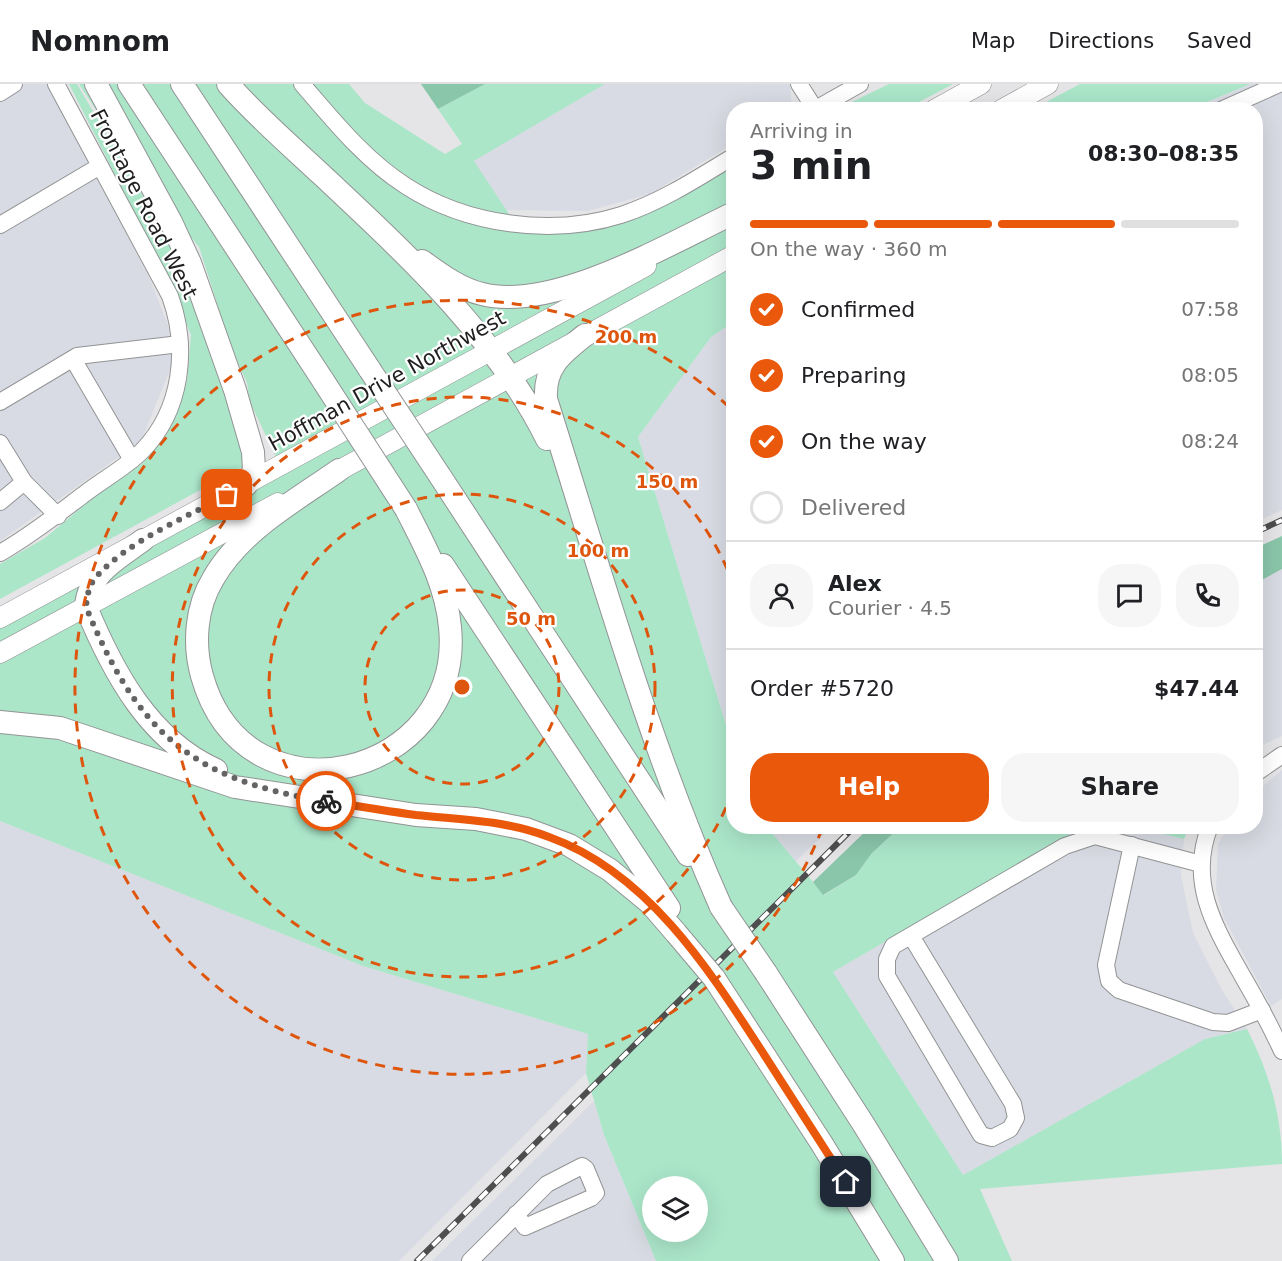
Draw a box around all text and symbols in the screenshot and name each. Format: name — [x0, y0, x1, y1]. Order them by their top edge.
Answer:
text: Nomnom — [30, 25, 170, 58]
text: Map — [971, 29, 1015, 53]
text: Directions — [1048, 29, 1154, 53]
text: Saved — [1187, 29, 1252, 53]
street label: Frontage Road West — [86, 105, 202, 303]
text: Arriving in — [750, 119, 853, 143]
text: 08:30–08:35 — [1088, 141, 1239, 166]
text: 3 min — [750, 143, 872, 188]
text: On the way · 360 m — [750, 237, 948, 261]
icon: check — [750, 293, 783, 326]
text: Confirmed — [801, 297, 915, 322]
text: 07:58 — [1181, 297, 1239, 321]
street label: Hoffman Drive Northwest — [264, 306, 510, 456]
text: 200 m — [595, 326, 657, 347]
icon: check — [750, 359, 783, 392]
text: Preparing — [801, 363, 907, 388]
text: 08:05 — [1181, 363, 1239, 387]
icon: check — [750, 425, 783, 458]
text: On the way — [801, 429, 927, 454]
text: 08:24 — [1181, 429, 1239, 453]
pin — [201, 469, 252, 520]
text: 150 m — [636, 471, 698, 492]
icon: bag — [210, 478, 243, 511]
text: Delivered — [801, 495, 906, 520]
text: 100 m — [567, 540, 629, 561]
button: person — [750, 564, 813, 627]
button: chat — [1098, 564, 1161, 627]
button: phone — [1176, 564, 1239, 627]
text: Alex — [828, 571, 882, 596]
text: Courier · 4.5 — [828, 596, 952, 620]
text: 50 m — [506, 608, 556, 629]
text: Order #5720 — [750, 676, 894, 701]
text: $47.44 — [1154, 676, 1239, 701]
centre of rings — [452, 677, 472, 697]
button: Help — [750, 753, 989, 822]
button: Share — [1001, 753, 1239, 822]
courier — [296, 771, 356, 831]
icon: bike — [310, 785, 343, 818]
pin — [820, 1156, 871, 1207]
icon: home — [829, 1165, 862, 1198]
map controls — [642, 1176, 708, 1242]
button: layers — [642, 1176, 708, 1242]

